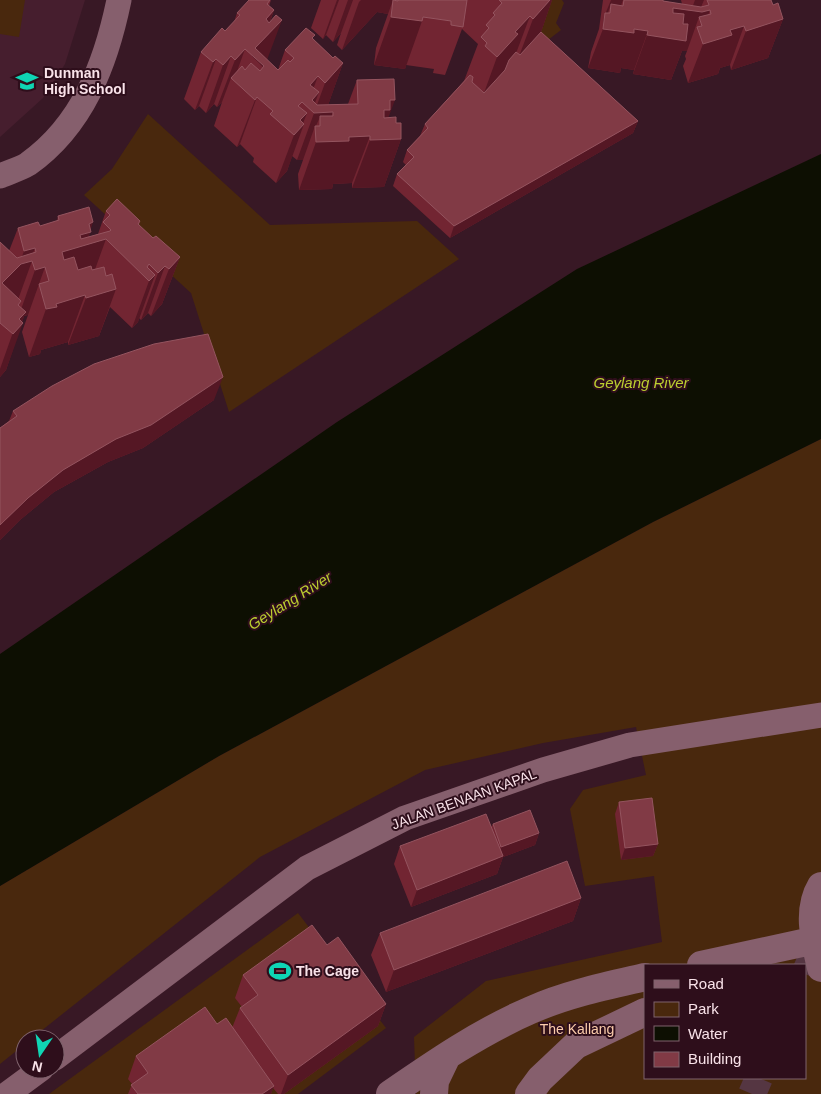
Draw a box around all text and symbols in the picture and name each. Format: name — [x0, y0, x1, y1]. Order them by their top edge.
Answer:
place label: Dunman High School — [44, 65, 126, 97]
school or university icon: Dunman High School — [14, 68, 40, 94]
water label: Geylang River — [593, 374, 690, 391]
water label: Geylang River — [245, 568, 335, 633]
street label: JALAN BENAAN KAPAL — [389, 765, 539, 833]
sports icon: The Cage — [267, 958, 293, 984]
place label: The Cage — [296, 963, 359, 979]
legend — [644, 964, 806, 1079]
text: Road — [688, 975, 724, 992]
text: Park — [688, 1000, 719, 1017]
park label: The Kallang — [540, 1021, 614, 1037]
text: Water — [688, 1025, 727, 1042]
north arrow — [15, 1029, 65, 1079]
text: Building — [688, 1050, 741, 1067]
text: N — [30, 1058, 44, 1076]

